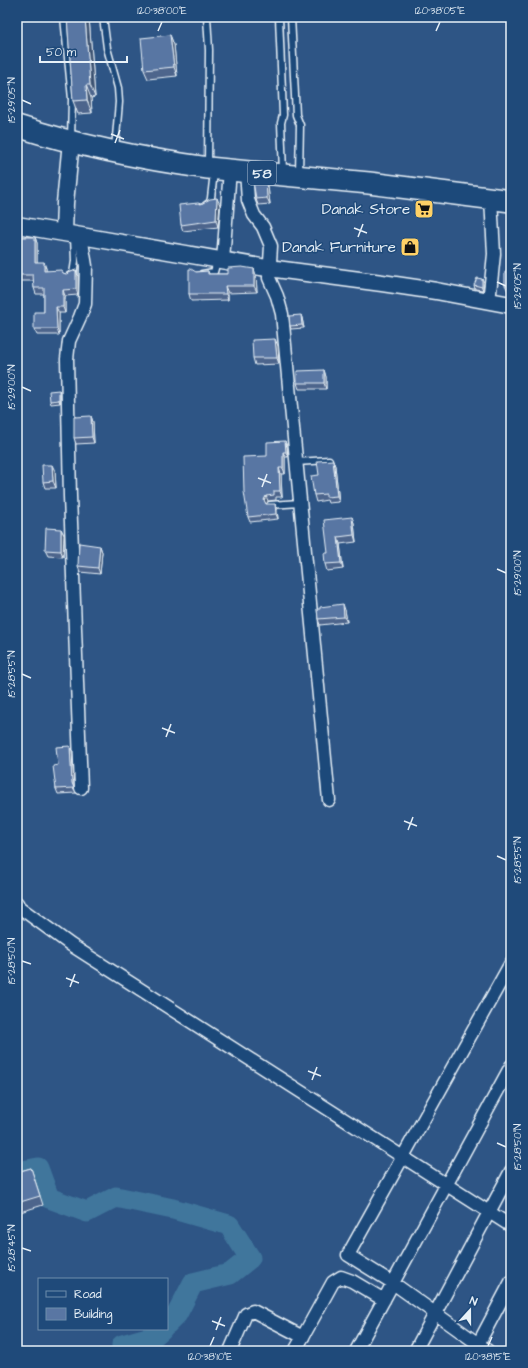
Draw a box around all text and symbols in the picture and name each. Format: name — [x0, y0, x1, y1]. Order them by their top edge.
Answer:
text: 120°38'00"E — [137, 4, 187, 18]
text: 120°38'05"E — [415, 4, 465, 18]
scale bar — [40, 38, 127, 64]
text: 50 m — [46, 44, 77, 61]
text: 15°29'05"N — [5, 77, 19, 123]
road number: 58 — [248, 161, 276, 185]
supermarket icon: Danak Store — [413, 198, 435, 220]
place label: Danak Store — [322, 199, 410, 220]
shop icon: Danak Furniture — [399, 236, 421, 258]
place label: Danak Furniture — [282, 237, 396, 258]
text: 15°29'05"N — [511, 263, 525, 309]
text: 15°29'00"N — [5, 365, 19, 409]
text: 15°29'00"N — [511, 551, 525, 595]
text: 15°28'55"N — [5, 650, 19, 698]
text: 15°28'55"N — [511, 836, 525, 884]
text: 15°28'50"N — [5, 938, 19, 984]
text: 15°28'50"N — [511, 1124, 525, 1170]
text: 15°28'45"N — [5, 1225, 19, 1271]
legend — [38, 1278, 168, 1330]
text: Road — [74, 1286, 102, 1303]
north arrow — [450, 1290, 490, 1330]
text: N — [467, 1293, 479, 1309]
text: Building — [74, 1306, 112, 1324]
text: 120°38'10"E — [188, 1350, 232, 1364]
text: 120°38'15"E — [465, 1350, 511, 1364]

